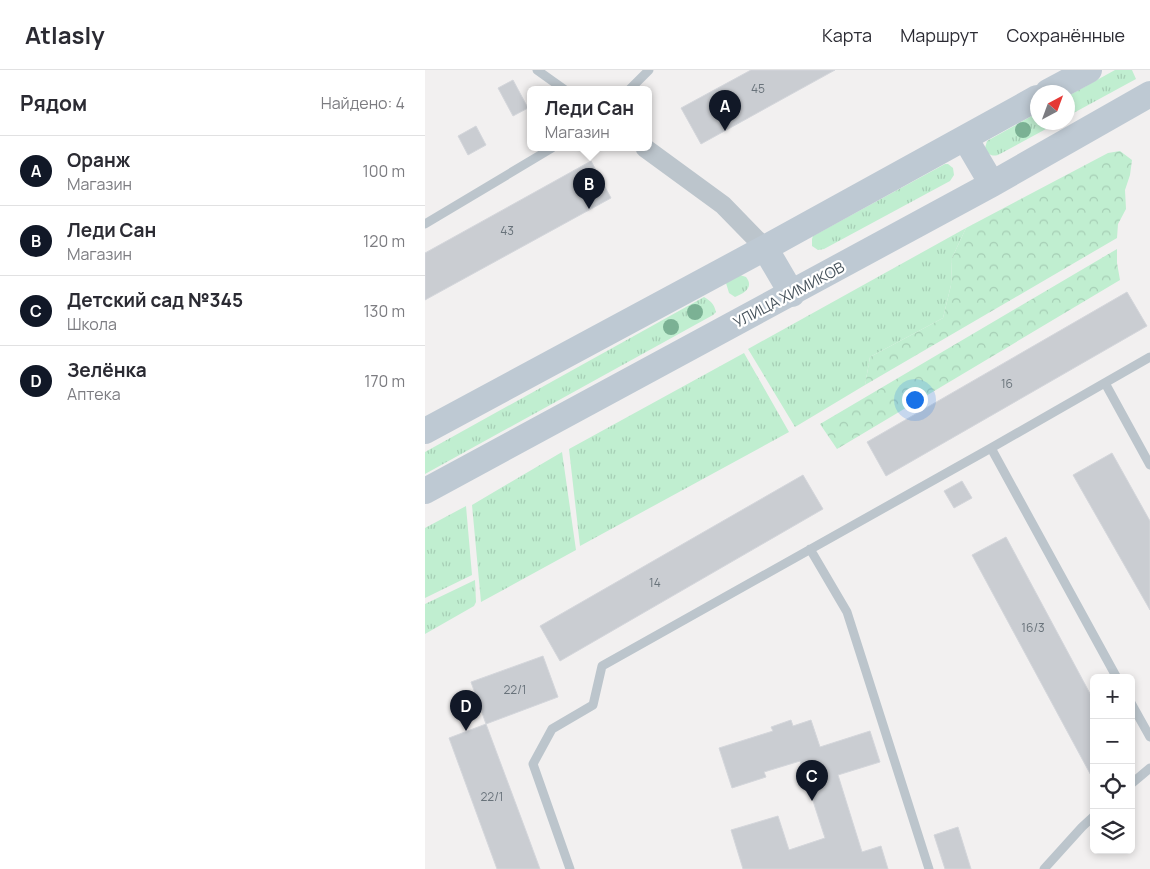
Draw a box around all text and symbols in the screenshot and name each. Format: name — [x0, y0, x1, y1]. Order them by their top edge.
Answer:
text: Atlasly — [25, 18, 105, 51]
text: Карта — [822, 23, 872, 47]
text: Маршрут — [900, 23, 978, 47]
text: Сохранённые — [1006, 23, 1125, 47]
house number: 45 — [751, 80, 765, 97]
north arrow — [1030, 85, 1075, 130]
popup — [527, 86, 652, 151]
text: Рядом — [20, 89, 87, 117]
pin: A — [709, 90, 741, 131]
text: Найдено: 4 — [321, 92, 405, 114]
text: Леди Сан — [545, 95, 634, 121]
text: Магазин — [545, 121, 610, 143]
text: Оранж — [67, 147, 130, 173]
text: A — [31, 160, 41, 182]
text: 100 m — [362, 160, 405, 182]
pin: B — [573, 168, 605, 209]
text: Магазин — [67, 173, 132, 195]
text: Леди Сан — [67, 217, 156, 243]
house number: 43 — [500, 222, 514, 239]
text: B — [31, 230, 41, 252]
text: 120 m — [363, 230, 405, 252]
text: Магазин — [67, 243, 132, 265]
street label: УЛИЦА ХИМИКОВ — [730, 256, 848, 333]
text: Детский сад №345 — [67, 287, 243, 313]
text: C — [30, 300, 42, 322]
text: 130 m — [363, 300, 405, 322]
text: Школа — [67, 313, 117, 335]
text: Зелёнка — [67, 357, 147, 383]
text: D — [30, 370, 42, 392]
text: 170 m — [364, 370, 405, 392]
house number: 16 — [1001, 375, 1013, 392]
text: Аптека — [67, 383, 121, 405]
your location — [902, 387, 928, 413]
house number: 14 — [649, 574, 661, 591]
house number: 16/3 — [1021, 619, 1045, 636]
map controls — [1090, 674, 1135, 854]
button: + — [1090, 674, 1135, 719]
house number: 22/1 — [503, 681, 527, 698]
pin: D — [450, 690, 482, 731]
button: − — [1090, 719, 1135, 764]
pin: C — [796, 760, 828, 801]
button: locate — [1090, 764, 1135, 809]
house number: 22/1 — [480, 788, 504, 805]
button: layers — [1090, 809, 1135, 854]

